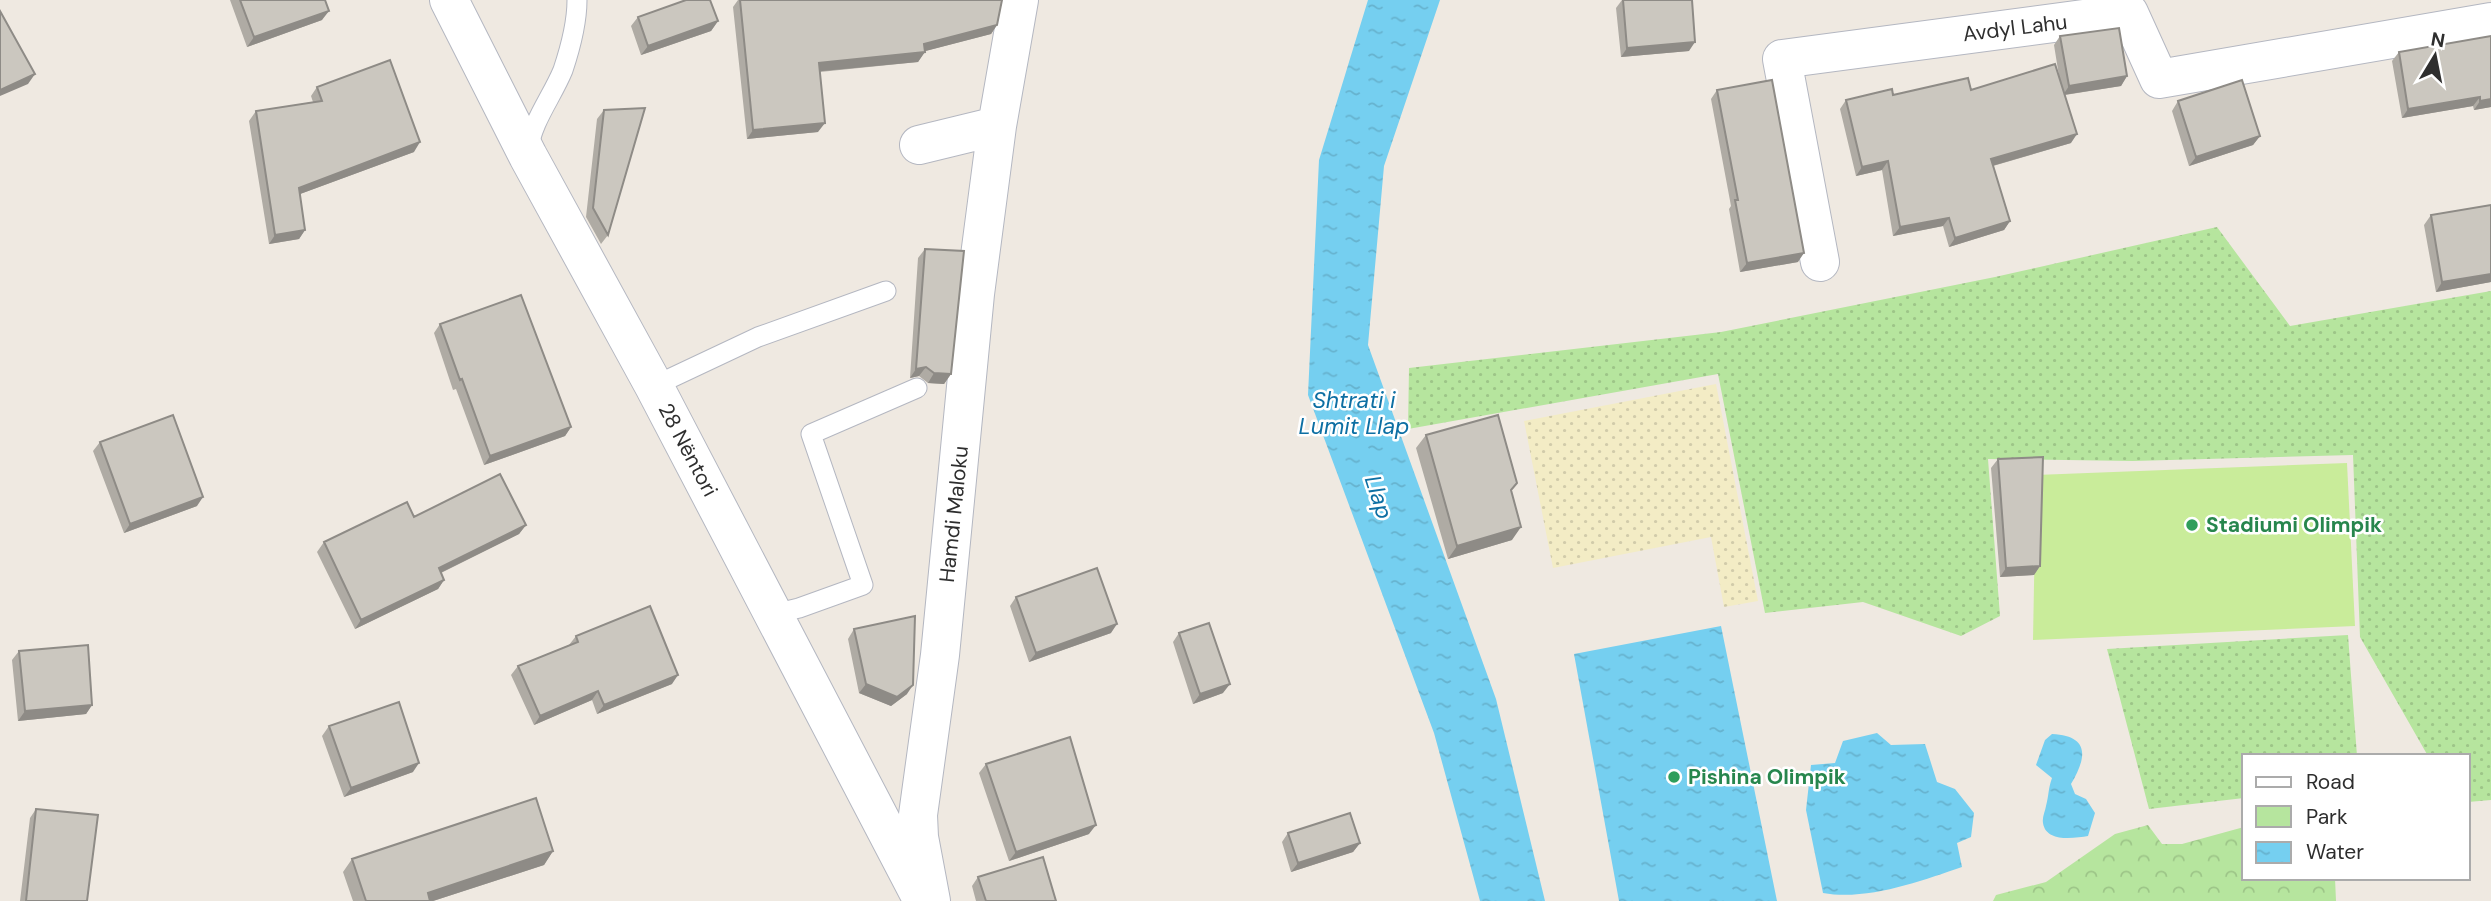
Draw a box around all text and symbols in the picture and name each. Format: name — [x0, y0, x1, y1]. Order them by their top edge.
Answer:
street label: Avdyl Lahu — [1961, 8, 2069, 48]
north arrow — [2400, 21, 2470, 91]
text: N — [2429, 26, 2447, 53]
water label: Shtrati i Lumit Llap — [1299, 385, 1409, 441]
street label: 28 Nëntori — [652, 398, 724, 502]
street label: Hamdi Maloku — [933, 444, 975, 584]
water label: Llap — [1358, 471, 1400, 523]
place label: Stadiumi Olimpik — [2206, 511, 2382, 539]
marker: Stadiumi Olimpik — [2184, 517, 2200, 533]
legend — [2242, 754, 2470, 880]
place label: Pishina Olimpik — [1688, 763, 1846, 791]
text: Road — [2306, 768, 2355, 796]
marker: Pishina Olimpik — [1666, 769, 1682, 785]
text: Park — [2306, 803, 2348, 831]
text: Water — [2306, 838, 2364, 866]

